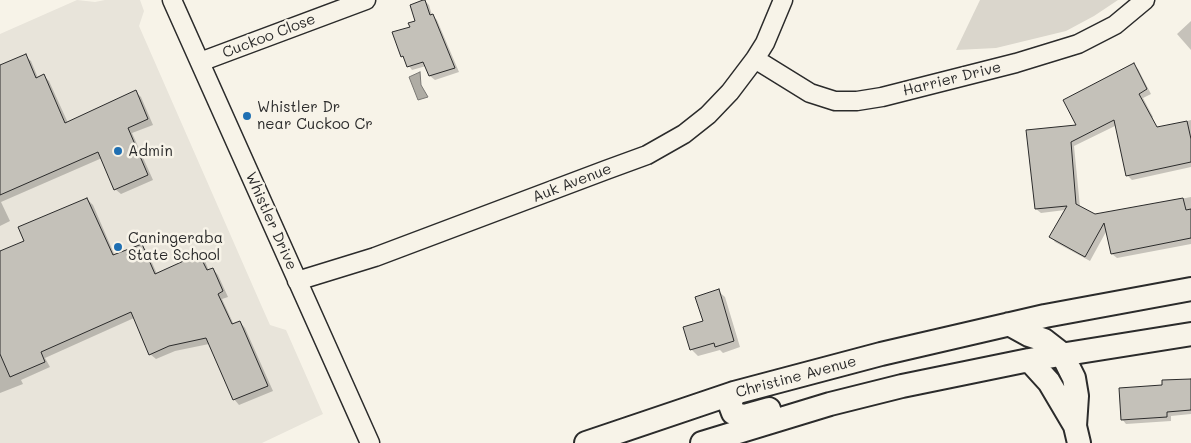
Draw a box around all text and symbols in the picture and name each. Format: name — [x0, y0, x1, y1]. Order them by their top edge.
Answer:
street label: Cuckoo Close — [220, 10, 318, 62]
street label: Harrier Drive — [901, 58, 1003, 100]
place label: Whistler Dr near Cuckoo Cr — [257, 98, 373, 133]
marker: Whistler Dr near Cuckoo Cr — [241, 110, 253, 122]
place label: Admin — [128, 142, 173, 160]
marker: Admin — [112, 145, 124, 157]
street label: Auk Avenue — [530, 160, 614, 206]
street label: Whistler Drive — [241, 169, 301, 273]
place label: Caningeraba State School — [128, 229, 223, 264]
marker: Caningeraba State School — [112, 241, 124, 253]
street label: Christine Avenue — [734, 352, 858, 402]

